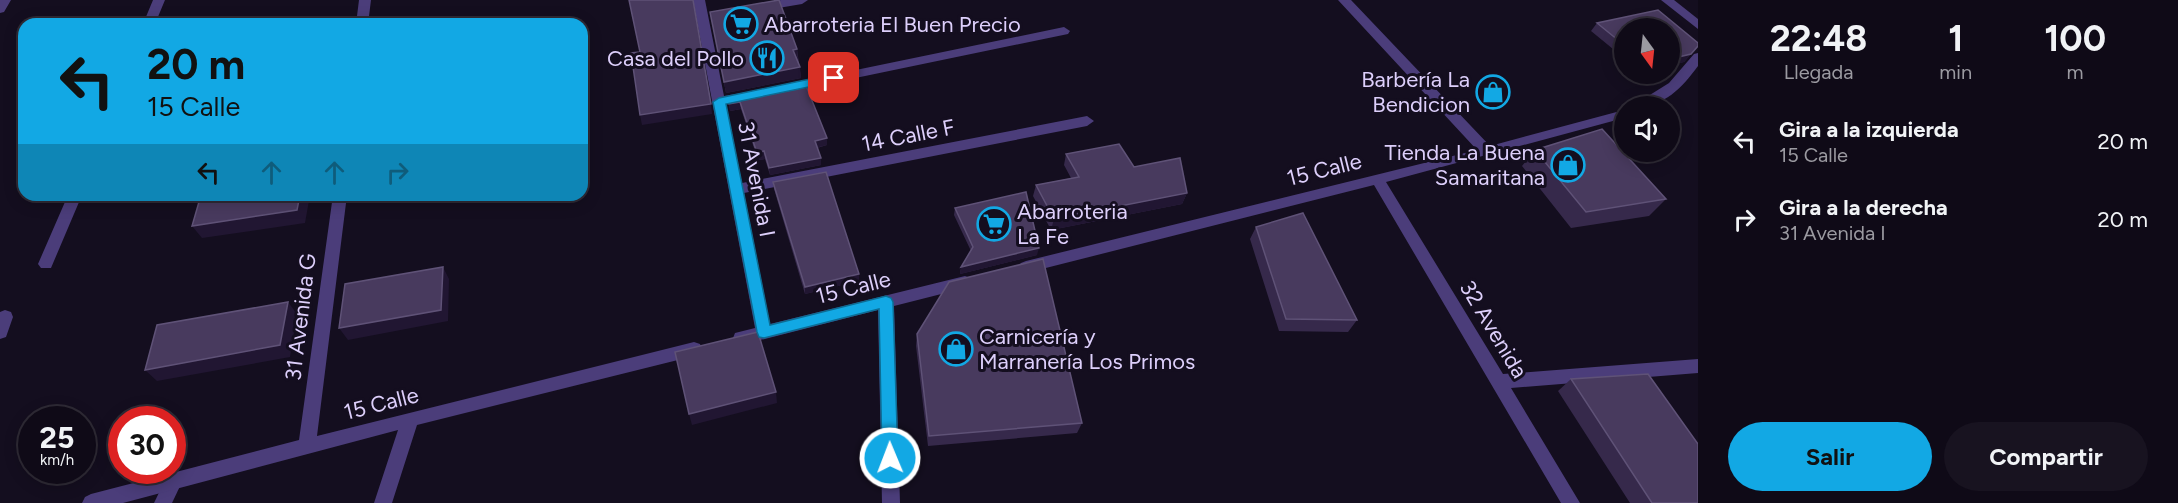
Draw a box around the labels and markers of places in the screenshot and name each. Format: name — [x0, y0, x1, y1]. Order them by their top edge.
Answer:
supermarket icon: Abarroteria El Buen Precio — [723, 6, 759, 42]
place label: Abarroteria El Buen Precio — [764, 11, 1021, 38]
restaurant icon: Casa del Pollo — [749, 40, 785, 76]
place label: Casa del Pollo — [607, 45, 744, 72]
pin — [808, 52, 859, 103]
place label: Barbería La Bendicion — [1361, 66, 1470, 118]
shop icon: Barbería La Bendicion — [1475, 74, 1511, 110]
place label: Tienda La Buena Samaritana — [1385, 139, 1545, 191]
shop icon: Tienda La Buena Samaritana — [1550, 147, 1586, 183]
place label: Abarroteria La Fe — [1017, 198, 1128, 250]
supermarket icon: Abarroteria La Fe — [976, 206, 1012, 242]
place label: Carnicería y Marranería Los Primos — [979, 323, 1195, 375]
shop icon: Carnicería y Marranería Los Primos — [938, 331, 974, 367]

